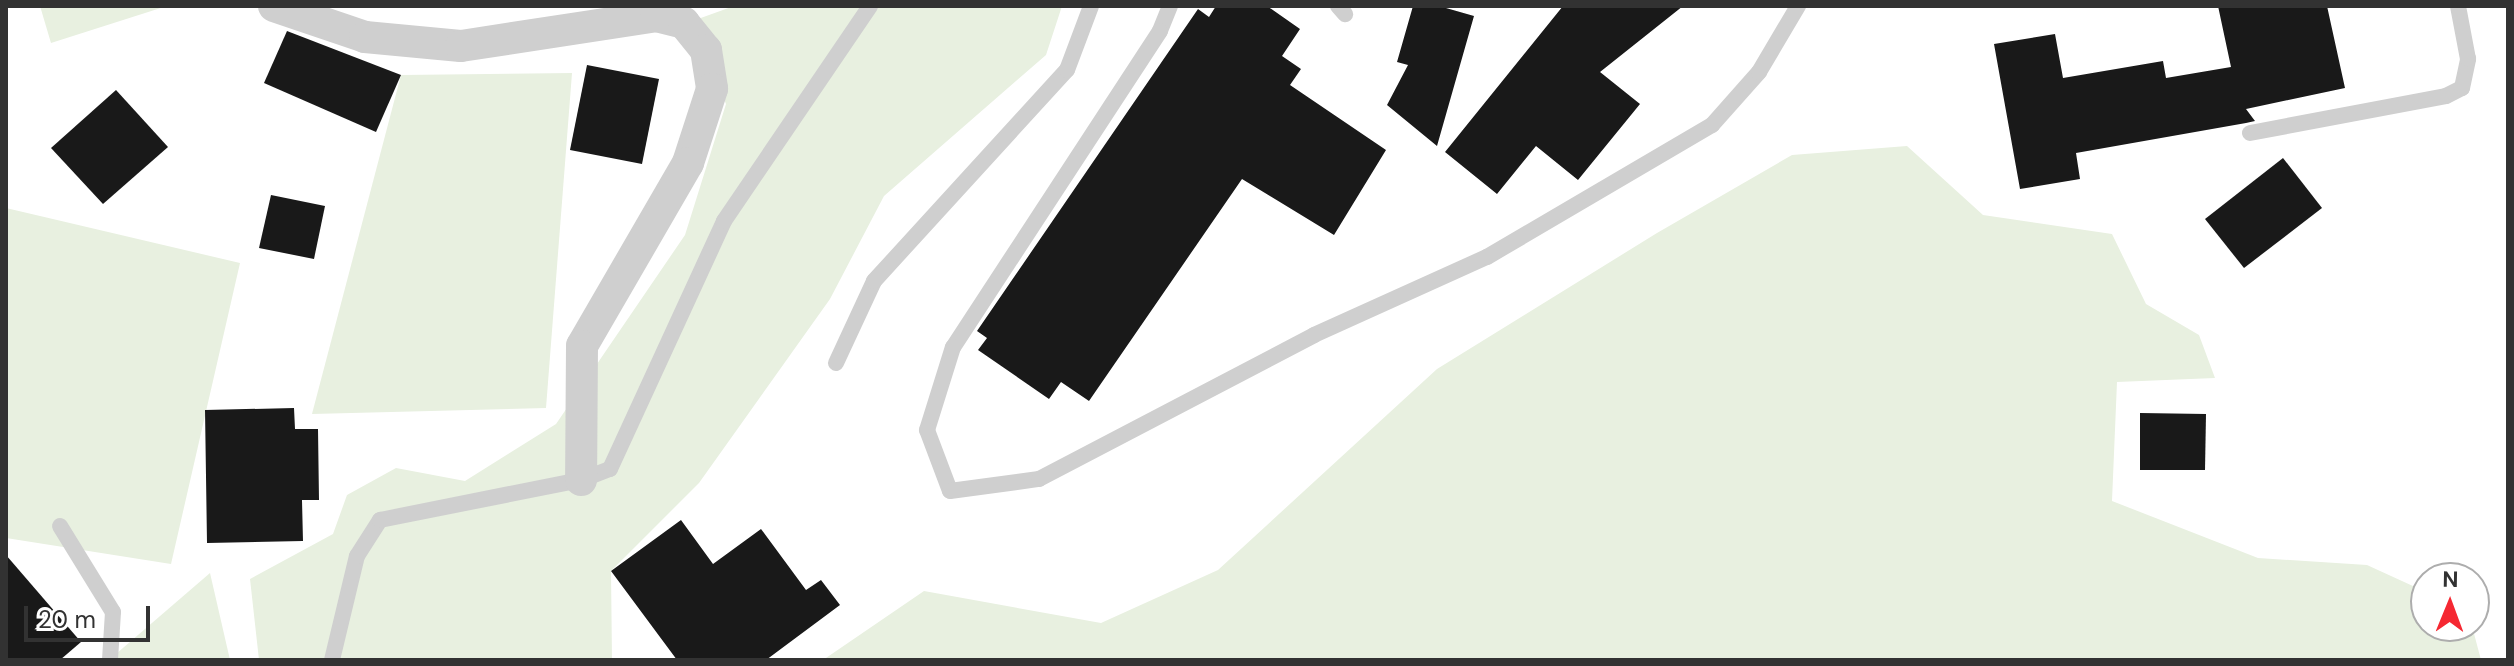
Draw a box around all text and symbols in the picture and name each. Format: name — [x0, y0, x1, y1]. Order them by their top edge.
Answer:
north arrow — [2410, 562, 2490, 642]
text: N — [2442, 565, 2459, 594]
scale bar — [28, 590, 154, 640]
text: 20 m — [38, 604, 96, 635]

